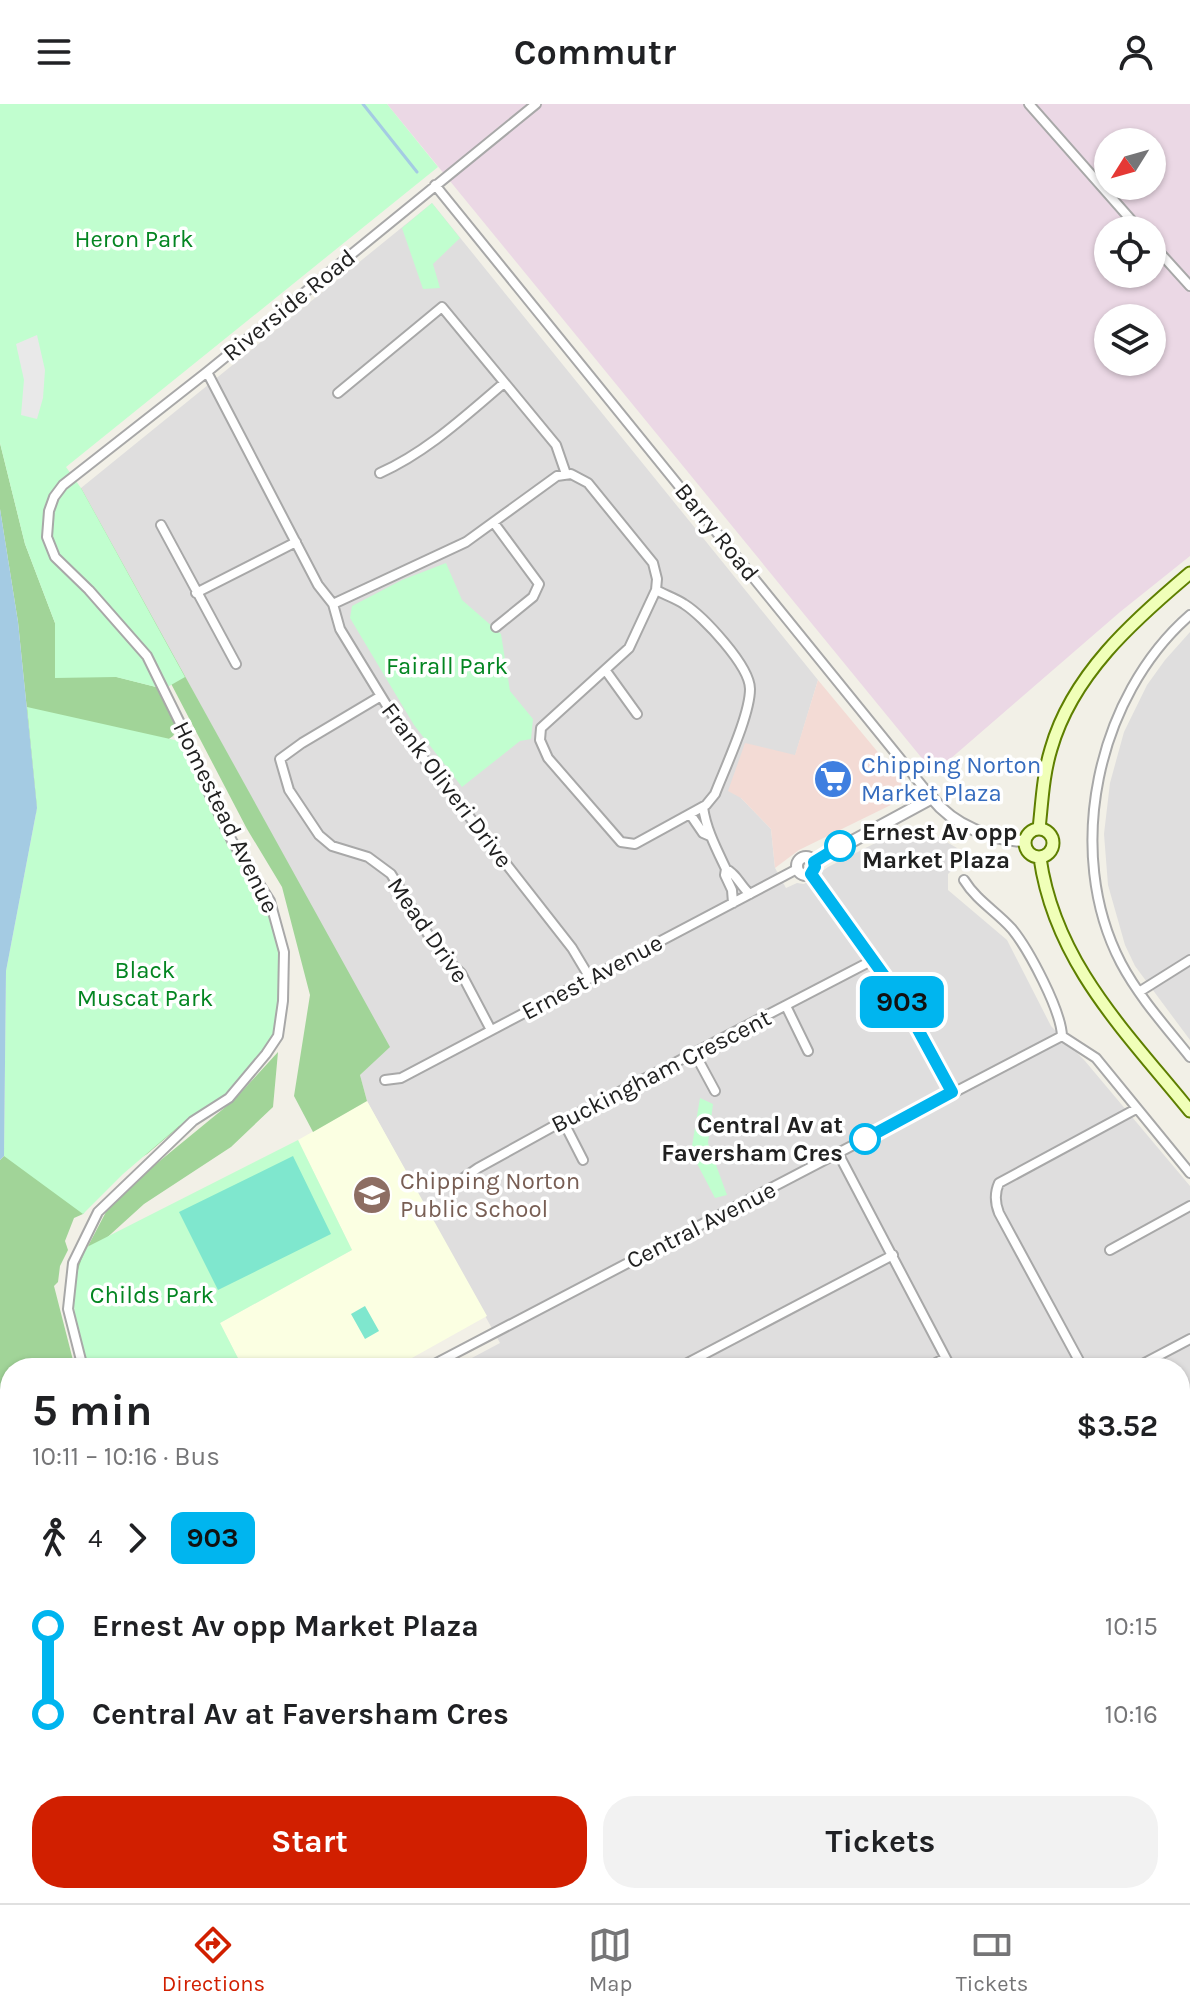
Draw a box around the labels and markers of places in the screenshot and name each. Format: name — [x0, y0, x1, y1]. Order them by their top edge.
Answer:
place label: Chipping Norton Market Plaza — [861, 751, 1041, 807]
supermarket icon: Chipping Norton Market Plaza — [812, 758, 854, 800]
place label: Ernest Av opp Market Plaza — [862, 818, 1017, 874]
marker: Ernest Av opp Market Plaza — [825, 831, 855, 861]
place label: Central Av at Faversham Cres — [661, 1111, 843, 1167]
marker: Central Av at Faversham Cres — [850, 1124, 880, 1154]
place label: Chipping Norton Public School — [400, 1167, 580, 1223]
school or university icon: Chipping Norton Public School — [351, 1174, 393, 1216]

